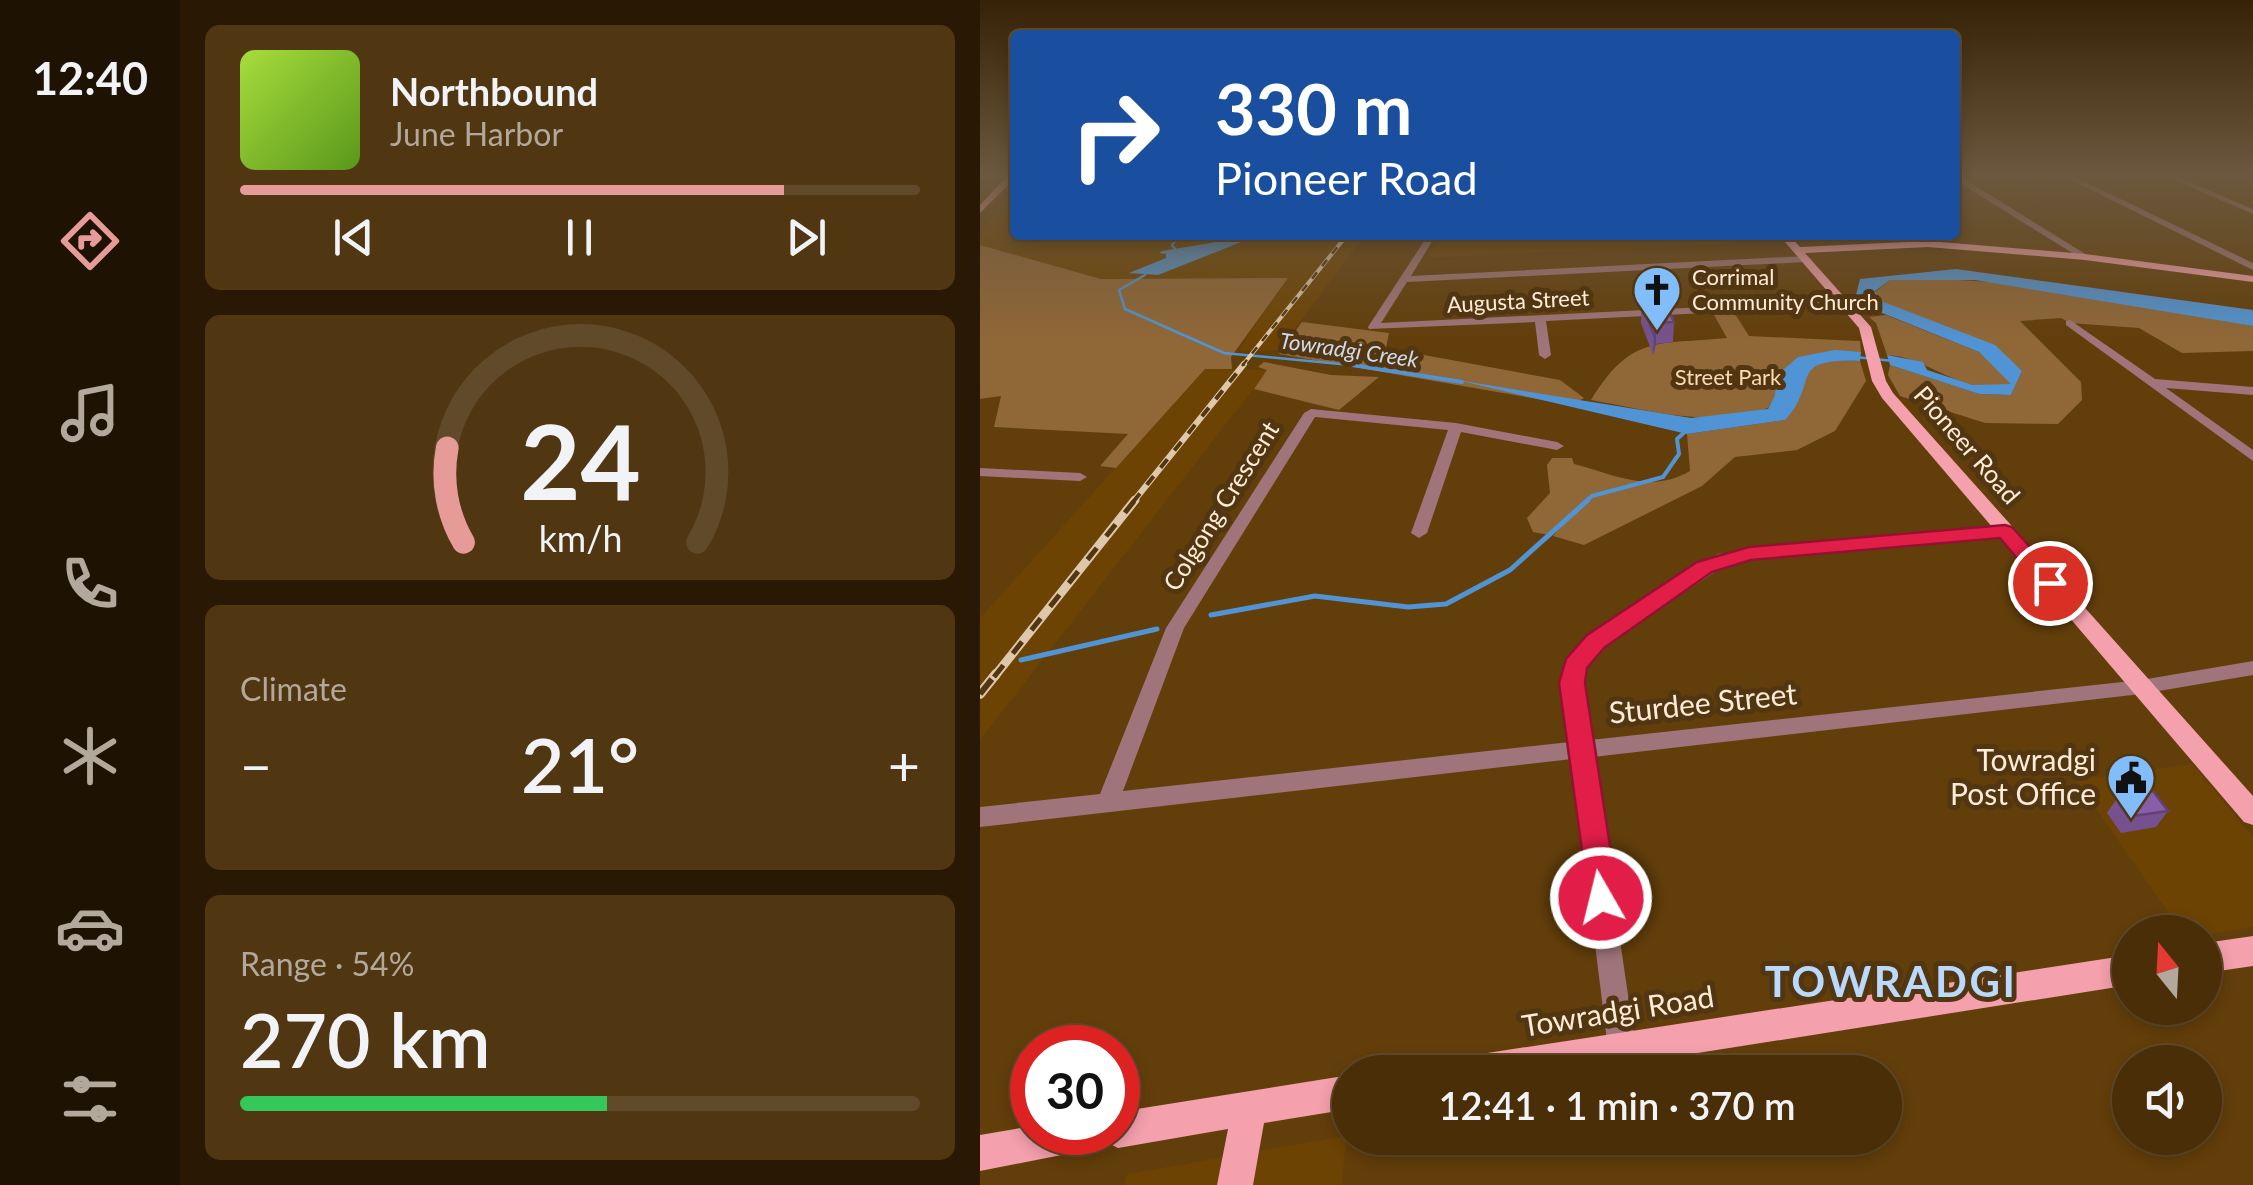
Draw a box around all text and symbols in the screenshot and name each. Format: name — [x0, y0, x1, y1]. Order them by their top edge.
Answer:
text: 12:40 — [32, 51, 148, 105]
text: 330 m — [1215, 66, 1412, 150]
text: Northbound — [390, 68, 598, 114]
icon: right — [1050, 70, 1180, 200]
text: June Harbor — [390, 114, 563, 153]
text: Pioneer Road — [1215, 151, 1478, 205]
icon: directions — [55, 206, 125, 276]
icon: previous — [326, 210, 381, 265]
icon: pause — [552, 210, 607, 265]
icon: next — [779, 210, 834, 265]
place label: Corrimal Community Church — [1692, 263, 1879, 315]
church icon: Corrimal Community Church — [1631, 264, 1683, 332]
street label: Augusta Street — [1446, 283, 1590, 318]
water label: Towradgi Creek — [1278, 326, 1421, 373]
park label: Street Park — [1675, 363, 1782, 390]
icon: music — [55, 378, 125, 448]
street label: Pioneer Road — [1909, 379, 2027, 509]
text: 24 — [520, 397, 640, 522]
street label: Colgong Crescent — [1156, 415, 1284, 596]
text: km/h — [538, 517, 622, 560]
pin — [2008, 541, 2093, 626]
icon: phone — [55, 549, 125, 619]
icon: arrive — [2023, 556, 2078, 611]
text: Climate — [240, 669, 347, 708]
street label: Sturdee Street — [1607, 674, 1799, 730]
text: 21° — [521, 719, 639, 809]
icon: climate — [55, 721, 125, 791]
text: − — [240, 732, 272, 798]
text: + — [888, 732, 920, 798]
place label: Towradgi Post Office — [1950, 741, 2096, 811]
public building icon: Towradgi Post Office — [2105, 752, 2157, 820]
position arrow — [1549, 846, 1653, 950]
icon: car — [55, 893, 125, 963]
north arrow — [2112, 915, 2222, 1025]
map controls — [2112, 915, 2222, 1155]
text: Range · 54% — [240, 944, 414, 983]
district label: TOWRADGI — [1765, 956, 2017, 1006]
street label: Towradgi Road — [1519, 977, 1716, 1043]
text: 270 km — [240, 994, 491, 1084]
speed limit sign: 30 — [1010, 1025, 1140, 1155]
button: sound — [2112, 1045, 2222, 1155]
icon: filters — [55, 1064, 125, 1134]
text: 12:41 · 1 min · 370 m — [1439, 1082, 1795, 1128]

